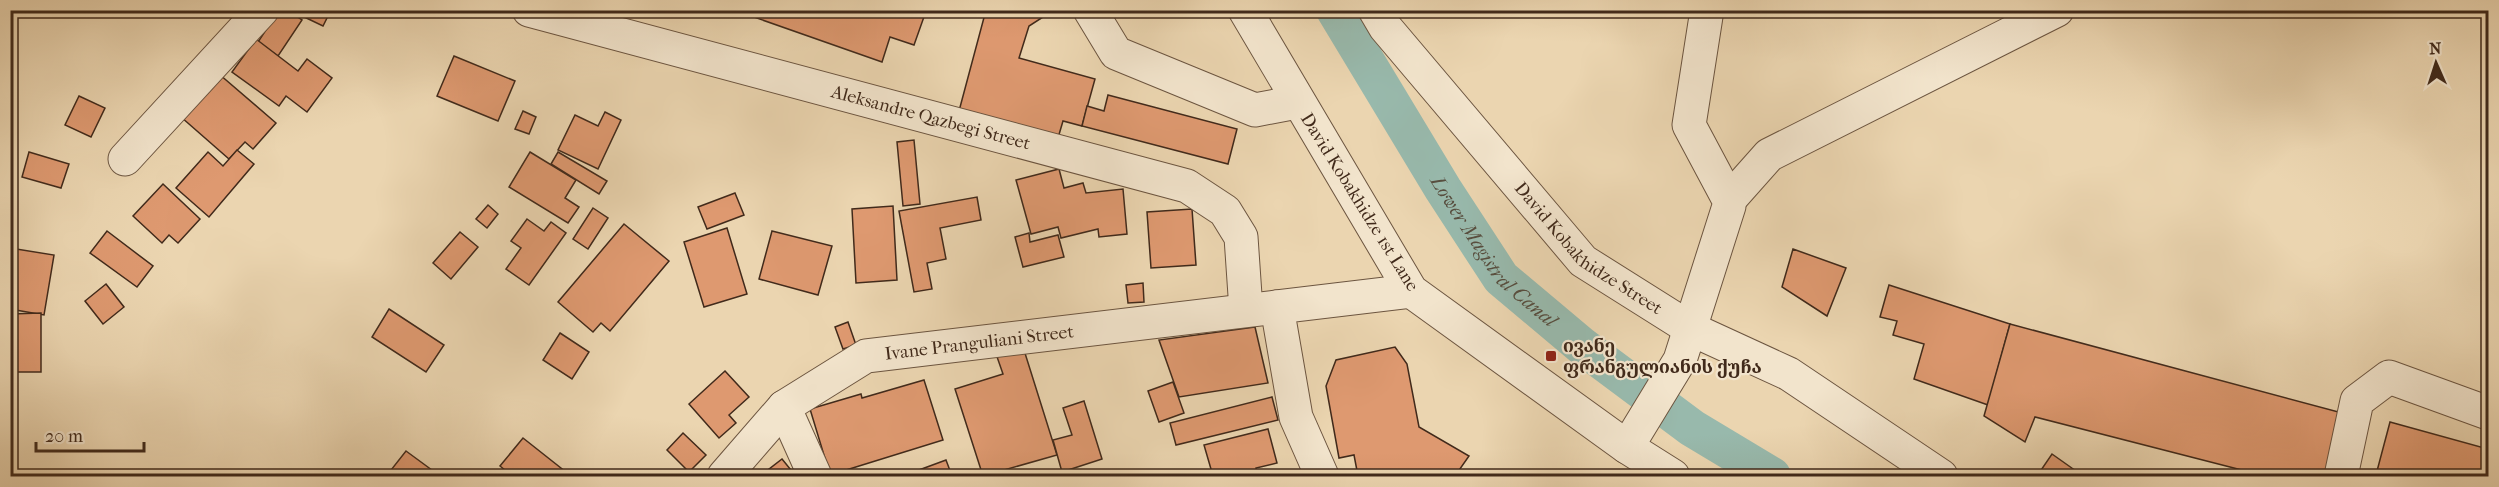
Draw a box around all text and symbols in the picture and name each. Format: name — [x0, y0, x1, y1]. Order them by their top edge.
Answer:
north arrow — [2406, 33, 2466, 93]
text: N — [2429, 39, 2443, 58]
street label: Aleksandre Qazbegi Street — [828, 81, 1033, 155]
street label: David Kobakhidze 1st Lane — [1296, 109, 1423, 295]
water label: Lower Magistral Canal — [1425, 170, 1563, 333]
street label: David Kobakhidze Street — [1510, 178, 1666, 319]
street label: Ivane Pranguliani Street — [884, 321, 1076, 365]
place label: ივანე ფრანგულიანის ქუჩა — [1563, 336, 1762, 378]
marker: ივანე ფრანგულიანის ქუჩა — [1544, 349, 1558, 363]
scale bar — [36, 415, 144, 453]
text: 20 m — [45, 426, 83, 447]

